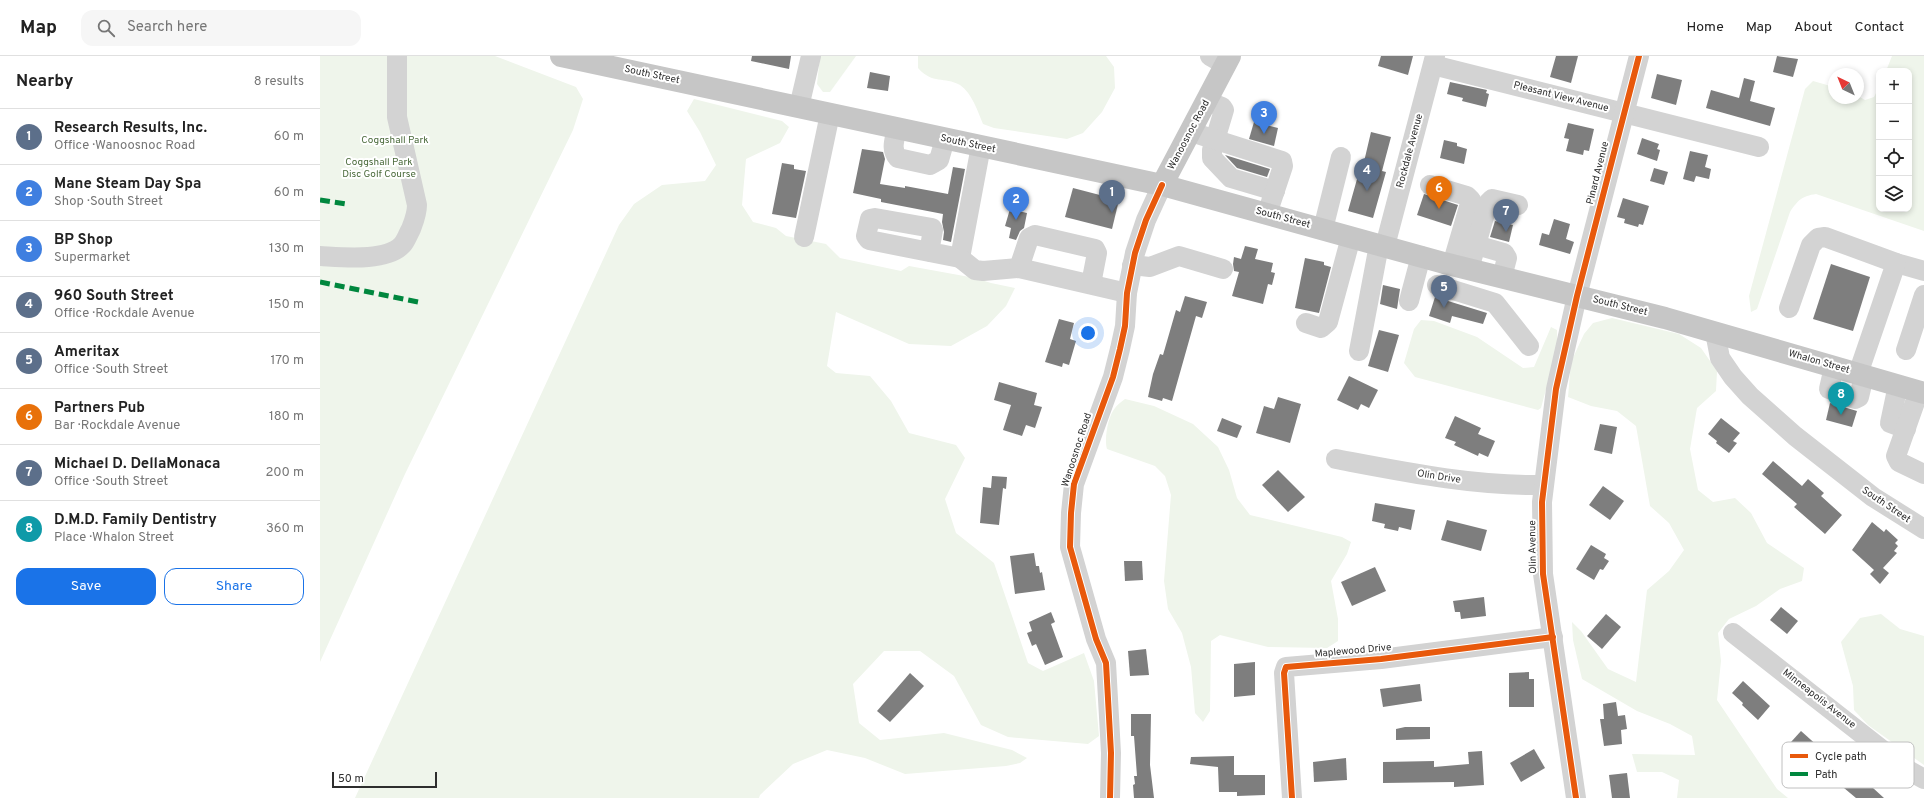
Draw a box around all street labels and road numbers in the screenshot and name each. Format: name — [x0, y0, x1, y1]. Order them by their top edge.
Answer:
street label: South Street — [623, 63, 681, 87]
street label: Pleasant View Avenue — [1512, 79, 1610, 115]
street label: Wanoosnoc Road — [1165, 98, 1213, 172]
street label: Rockdale Avenue — [1394, 112, 1426, 190]
street label: South Street — [939, 132, 997, 156]
street label: Pinard Avenue — [1584, 140, 1612, 206]
street label: South Street — [1254, 204, 1312, 232]
street label: South Street — [1591, 293, 1649, 319]
street label: Whalon Street — [1787, 347, 1851, 377]
street label: Wanoosnoc Road — [1059, 411, 1095, 489]
street label: Olin Drive — [1416, 467, 1462, 487]
street label: South Street — [1859, 484, 1913, 526]
street label: Olin Avenue — [1526, 520, 1540, 574]
street label: Maplewood Drive — [1314, 641, 1392, 661]
street label: Minneapolis Avenue — [1780, 666, 1858, 732]

